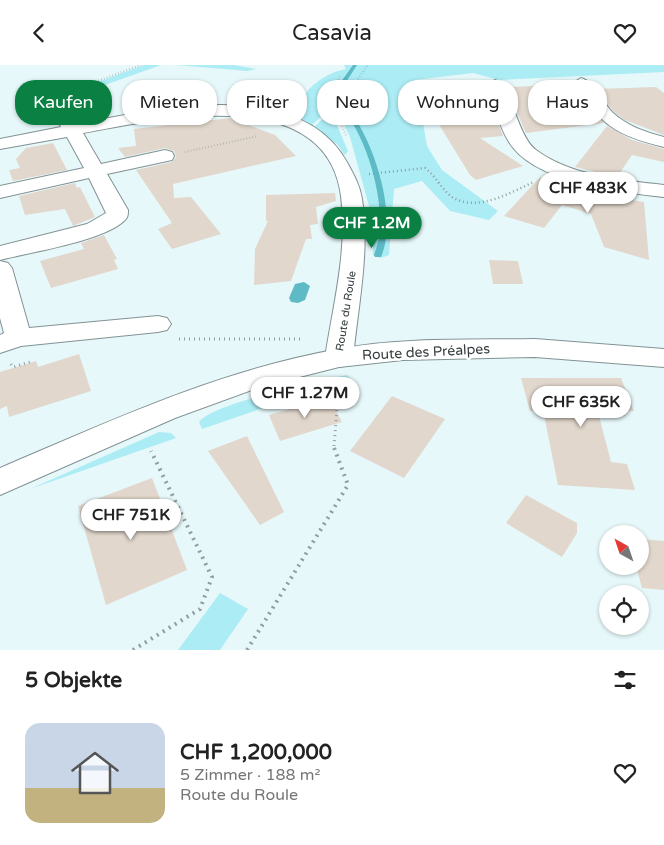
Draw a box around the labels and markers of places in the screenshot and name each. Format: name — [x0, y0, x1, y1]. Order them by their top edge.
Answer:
pin: CHF 483K — [536, 171, 640, 214]
pin: CHF 1.2M — [320, 207, 424, 249]
pin: CHF 1.27M — [248, 377, 362, 419]
pin: CHF 635K — [529, 385, 633, 428]
pin: CHF 751K — [79, 499, 183, 541]

